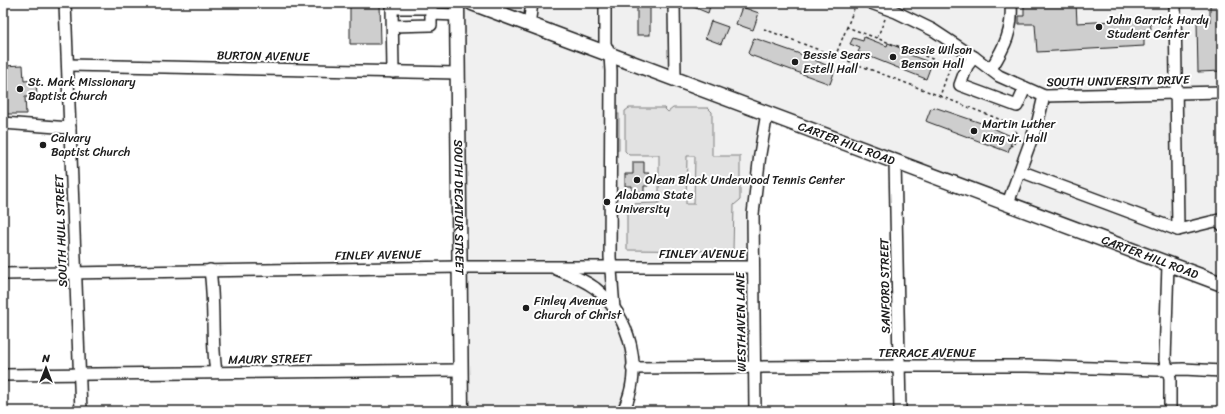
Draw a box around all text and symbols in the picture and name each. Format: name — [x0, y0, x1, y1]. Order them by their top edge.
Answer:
place label: John Garrick Hardy Student Center — [1106, 9, 1209, 45]
marker: John Garrick Hardy Student Center — [1094, 22, 1104, 32]
place label: Bessie Wilson Benson Hall — [901, 39, 973, 75]
street label: BURTON AVENUE — [217, 44, 311, 68]
place label: Bessie Sears Estell Hall — [803, 44, 871, 80]
marker: Bessie Wilson Benson Hall — [888, 52, 898, 62]
marker: Bessie Sears Estell Hall — [790, 57, 800, 67]
street label: SOUTH UNIVERSITY DRIVE — [1046, 69, 1191, 93]
place label: St. Mark Missionary Baptist Church — [28, 71, 136, 107]
marker: St. Mark Missionary Baptist Church — [15, 84, 25, 94]
place label: Martin Luther King Jr. Hall — [982, 113, 1057, 149]
street label: CARTER HILL ROAD — [795, 115, 898, 172]
marker: Martin Luther King Jr. Hall — [969, 126, 979, 136]
place label: Calvary Baptist Church — [51, 127, 130, 163]
street label: SOUTH DECATUR STREET — [447, 139, 471, 275]
marker: Calvary Baptist Church — [38, 140, 48, 150]
place label: Olean Black Underwood Tennis Center — [645, 169, 846, 191]
street label: SOUTH HULL STREET — [48, 173, 74, 288]
marker: Olean Black Underwood Tennis Center — [632, 175, 642, 185]
place label: Alabama State University — [614, 184, 693, 220]
marker: Alabama State University — [602, 197, 612, 207]
street label: CARTER HILL ROAD — [1098, 229, 1202, 285]
street label: SANFORD STREET — [873, 237, 897, 334]
street label: FINLEY AVENUE — [335, 243, 423, 267]
street label: FINLEY AVENUE — [659, 243, 746, 265]
street label: WESTHAVEN LANE — [729, 271, 753, 372]
place label: Finley Avenue Church of Christ — [534, 290, 622, 326]
marker: Finley Avenue Church of Christ — [521, 303, 531, 313]
street label: TERRACE AVENUE — [878, 342, 977, 364]
street label: MAURY STREET — [228, 347, 313, 371]
north arrow — [26, 348, 66, 388]
text: N — [41, 349, 50, 368]

